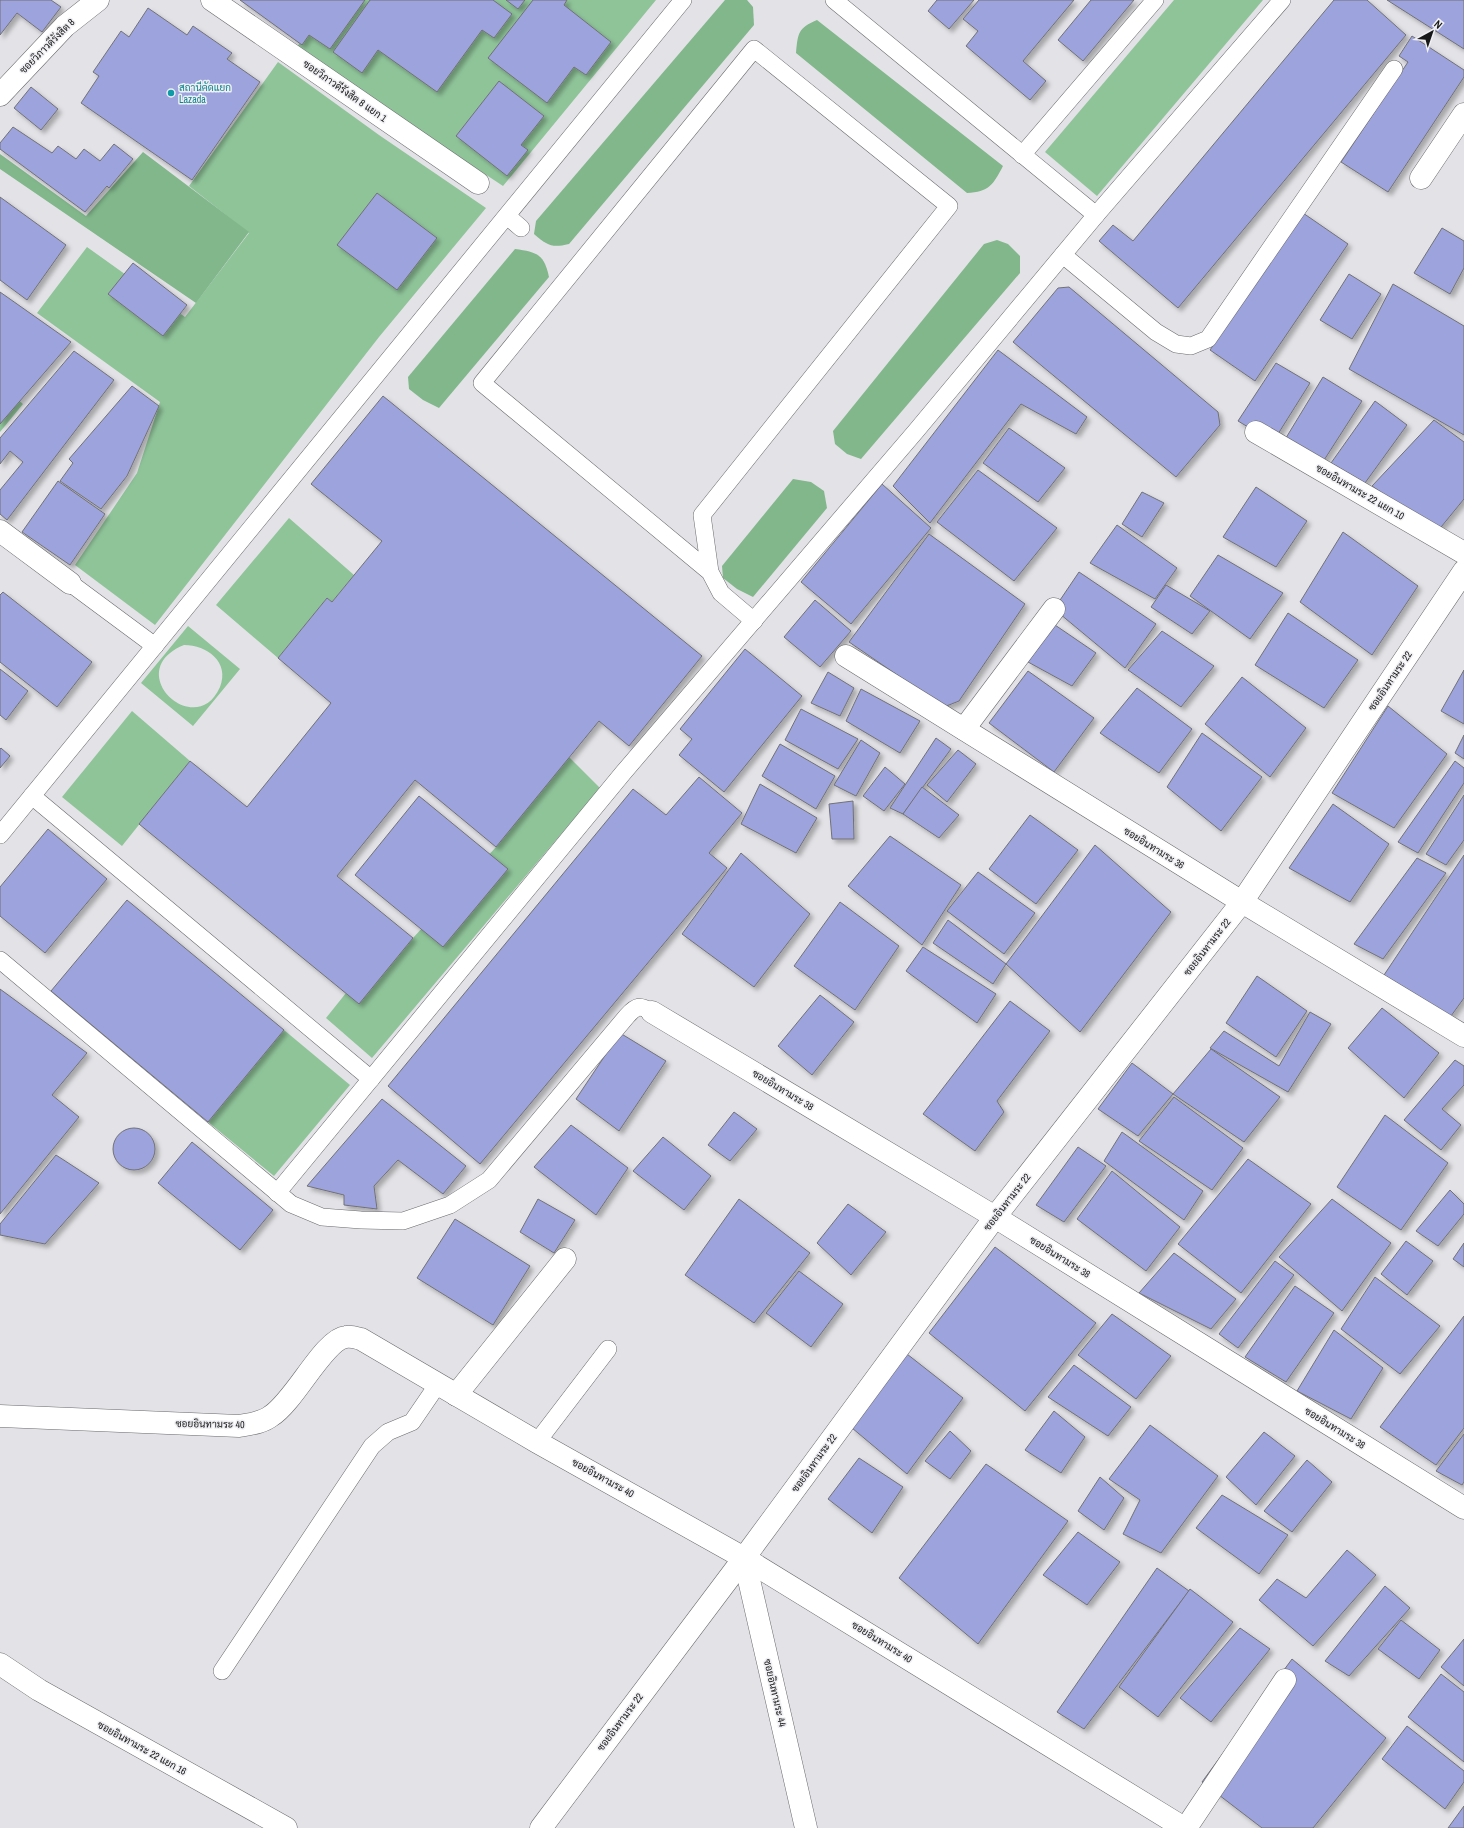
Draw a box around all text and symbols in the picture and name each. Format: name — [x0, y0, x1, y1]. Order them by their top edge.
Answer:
north arrow — [1412, 12, 1452, 52]
street label: ซอยวิภาวดีรังสิต 8 — [17, 15, 78, 76]
text: N — [1431, 17, 1445, 32]
street label: ซอยวิภาวดีรังสิต 8 แยก 1 — [301, 57, 390, 125]
place label: สถานีคัดแยก Lazada — [179, 81, 231, 106]
marker: สถานีคัดแยก Lazada — [166, 88, 176, 98]
street label: ซอยอินทามระ 22 แยก 10 — [1313, 461, 1407, 523]
street label: ซอยอินทามระ 22 — [1365, 648, 1415, 713]
street label: ซอยอินทามระ 36 — [1121, 824, 1187, 872]
street label: ซอยอินทามระ 22 — [1181, 915, 1234, 978]
street label: ซอยอินทามระ 38 — [750, 1067, 816, 1114]
street label: ซอยอินทามระ 22 — [981, 1170, 1034, 1233]
street label: ซอยอินทามระ 38 — [1027, 1233, 1093, 1281]
street label: ซอยอินทามระ 38 — [1302, 1404, 1368, 1452]
street label: ซอยอินทามระ 40 — [175, 1417, 245, 1431]
street label: ซอยอินทามระ 22 — [788, 1431, 840, 1495]
street label: ซอยอินทามระ 40 — [570, 1456, 637, 1501]
street label: ซอยอินทามระ 40 — [849, 1618, 915, 1666]
street label: ซอยอินทามระ 44 — [761, 1658, 789, 1729]
street label: ซอยอินทามระ 22 — [594, 1690, 646, 1754]
street label: ซอยอินทามระ 22 แยก 16 — [95, 1718, 189, 1778]

